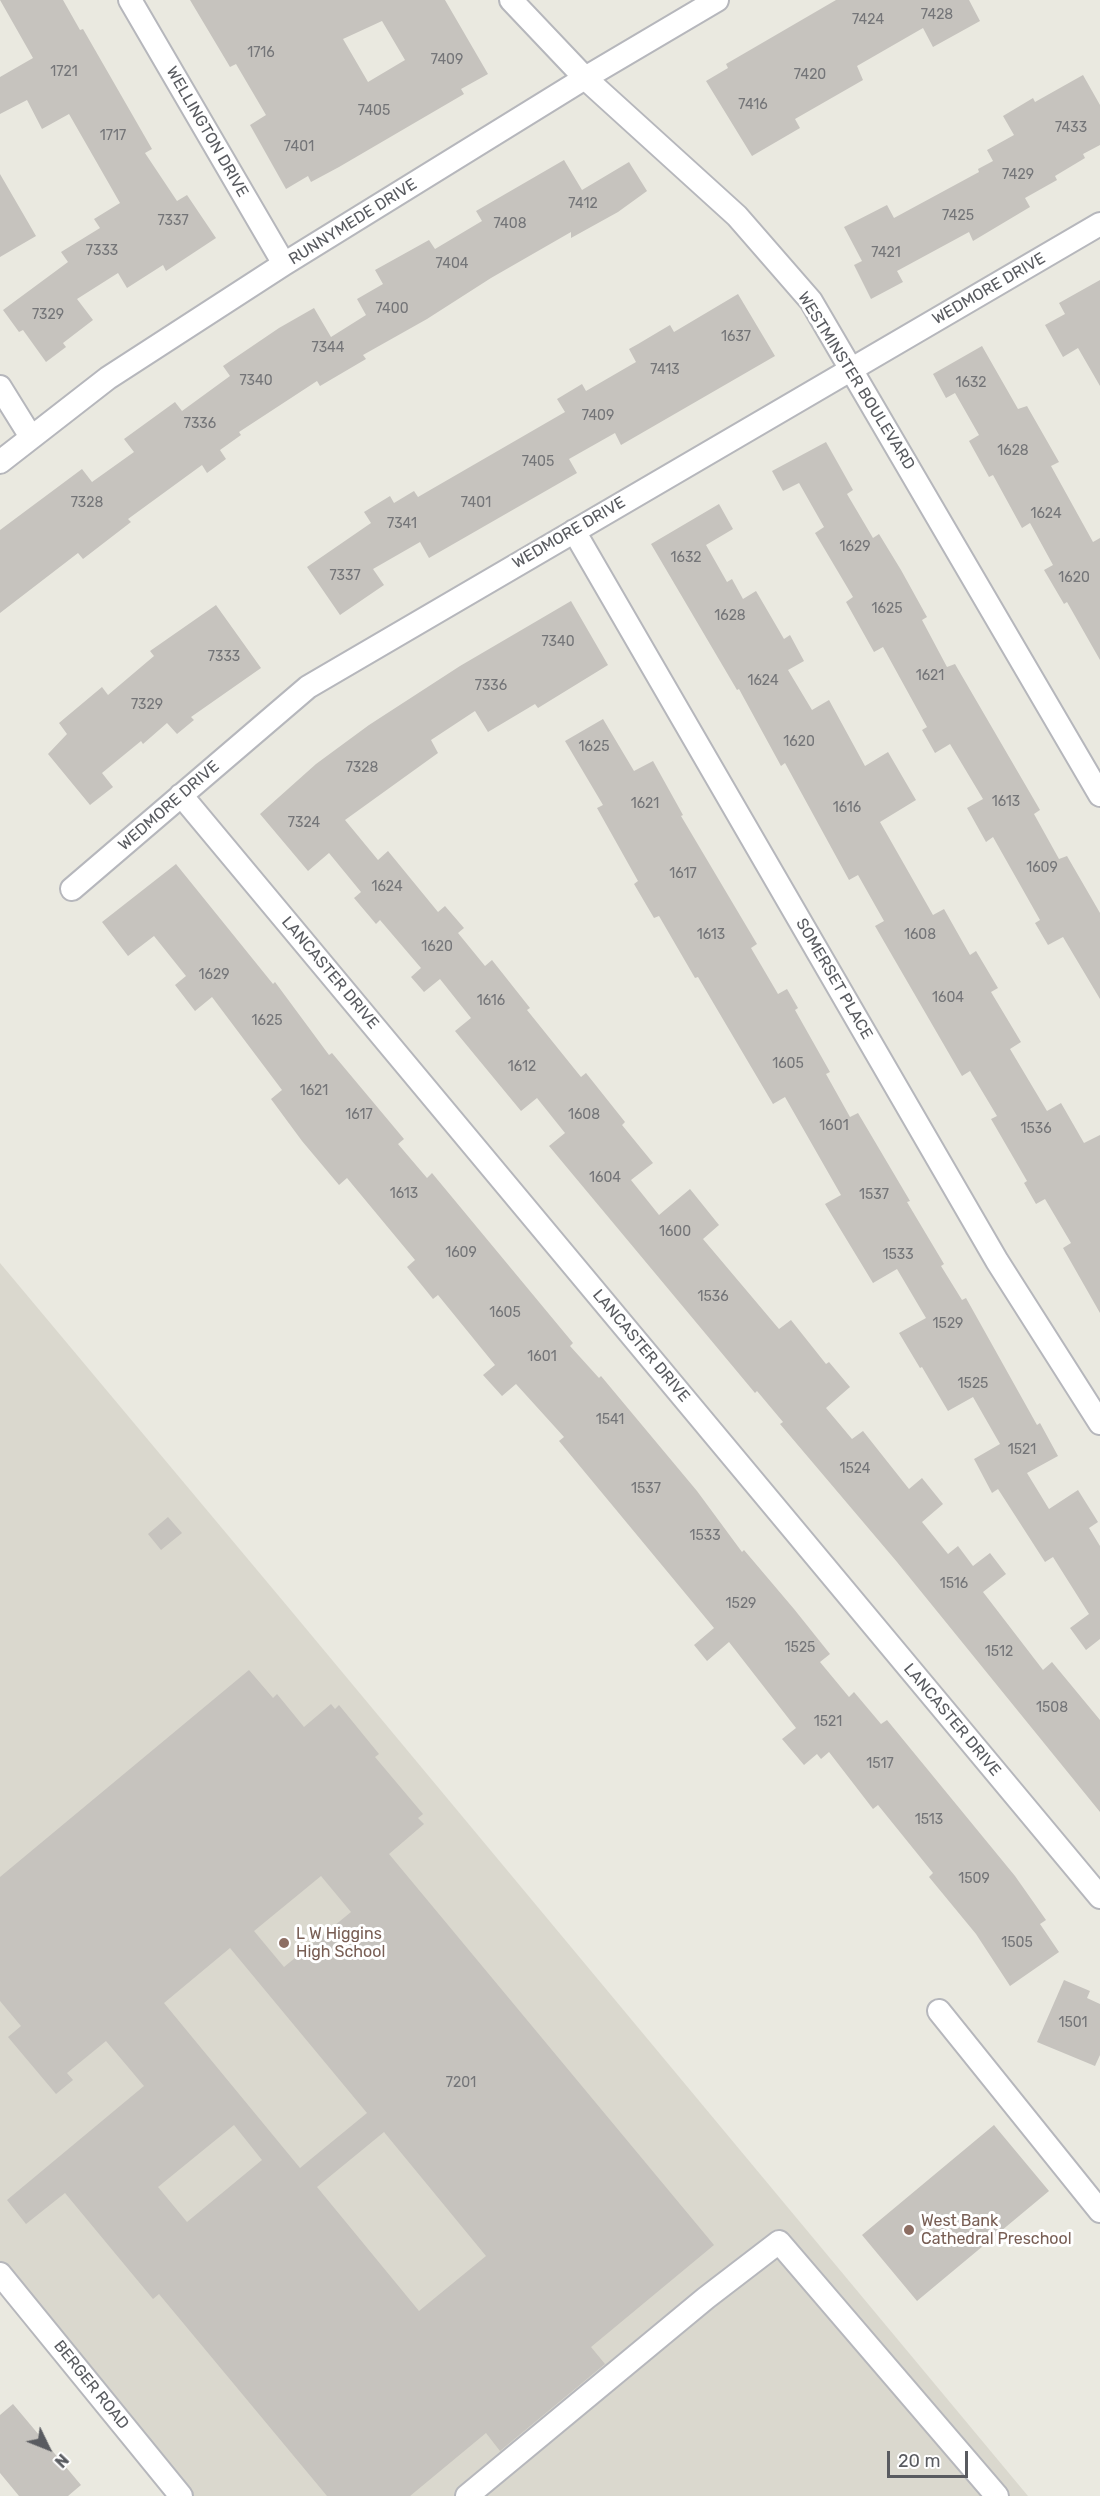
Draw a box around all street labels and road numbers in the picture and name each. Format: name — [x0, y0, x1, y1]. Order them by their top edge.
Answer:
street label: WELLINGTON DRIVE — [162, 63, 252, 201]
street label: RUNNYMEDE DRIVE — [285, 175, 421, 269]
street label: WEDMORE DRIVE — [929, 249, 1049, 329]
street label: WESTMINSTER BOULEVARD — [793, 288, 919, 474]
street label: WEDMORE DRIVE — [509, 493, 629, 573]
street label: WEDMORE DRIVE — [115, 757, 223, 855]
street label: LANCASTER DRIVE — [277, 913, 383, 1033]
street label: SOMERSET PLACE — [792, 915, 876, 1043]
street label: LANCASTER DRIVE — [588, 1286, 694, 1406]
street label: LANCASTER DRIVE — [899, 1660, 1005, 1780]
street label: BERGER ROAD — [49, 2337, 133, 2433]

